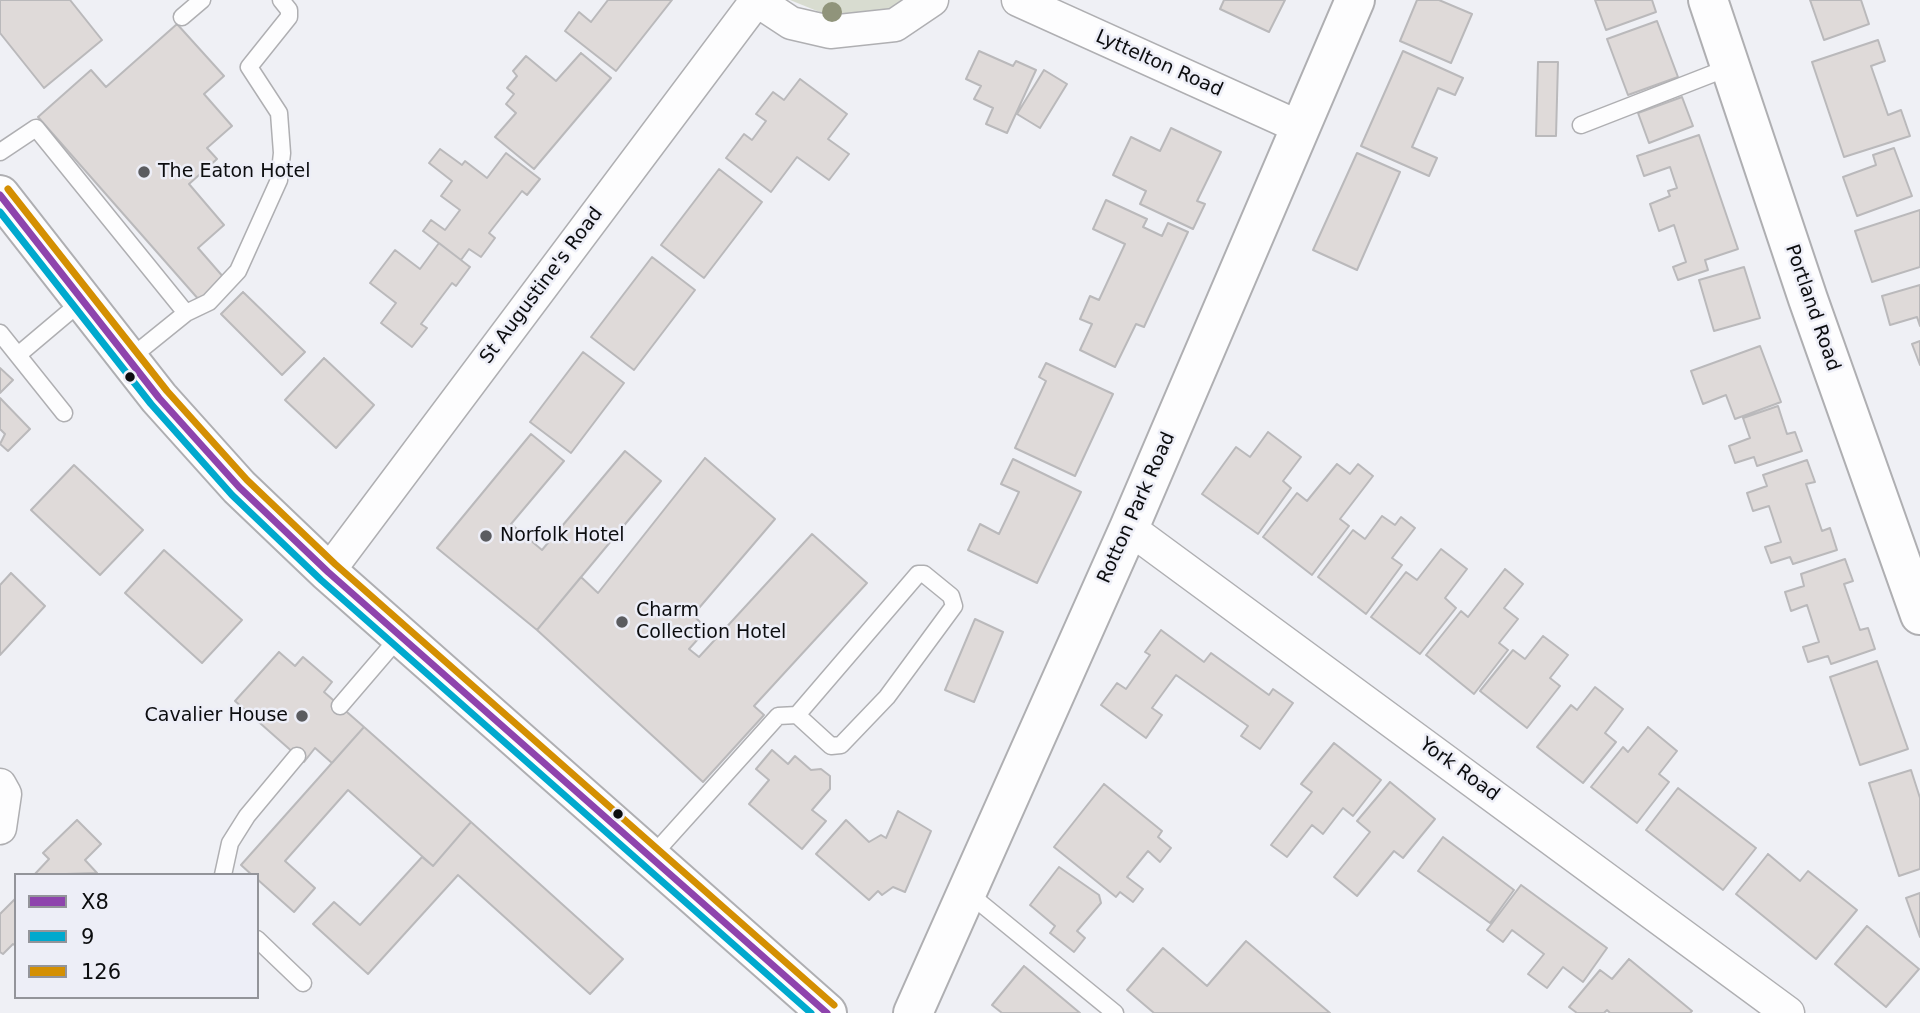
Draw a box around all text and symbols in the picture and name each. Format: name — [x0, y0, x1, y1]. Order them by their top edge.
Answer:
street label: Lyttelton Road — [1092, 26, 1226, 102]
place label: The Eaton Hotel — [158, 161, 311, 183]
marker: The Eaton Hotel — [136, 164, 152, 180]
street label: St Augustine's Road — [476, 203, 608, 369]
street label: Portland Road — [1780, 242, 1844, 374]
unlabelled marker — [123, 370, 137, 384]
street label: Rotton Park Road — [1093, 429, 1181, 587]
place label: Norfolk Hotel — [500, 525, 625, 547]
marker: Norfolk Hotel — [478, 528, 494, 544]
place label: Charm Collection Hotel — [636, 600, 786, 644]
marker: Charm Collection Hotel — [614, 614, 630, 630]
place label: Cavalier House — [145, 705, 288, 727]
marker: Cavalier House — [294, 708, 310, 724]
street label: York Road — [1415, 733, 1503, 807]
unlabelled marker — [611, 807, 625, 821]
legend — [14, 873, 259, 999]
text: X8 — [81, 890, 109, 914]
text: 9 — [81, 925, 94, 949]
text: 126 — [81, 960, 121, 984]

